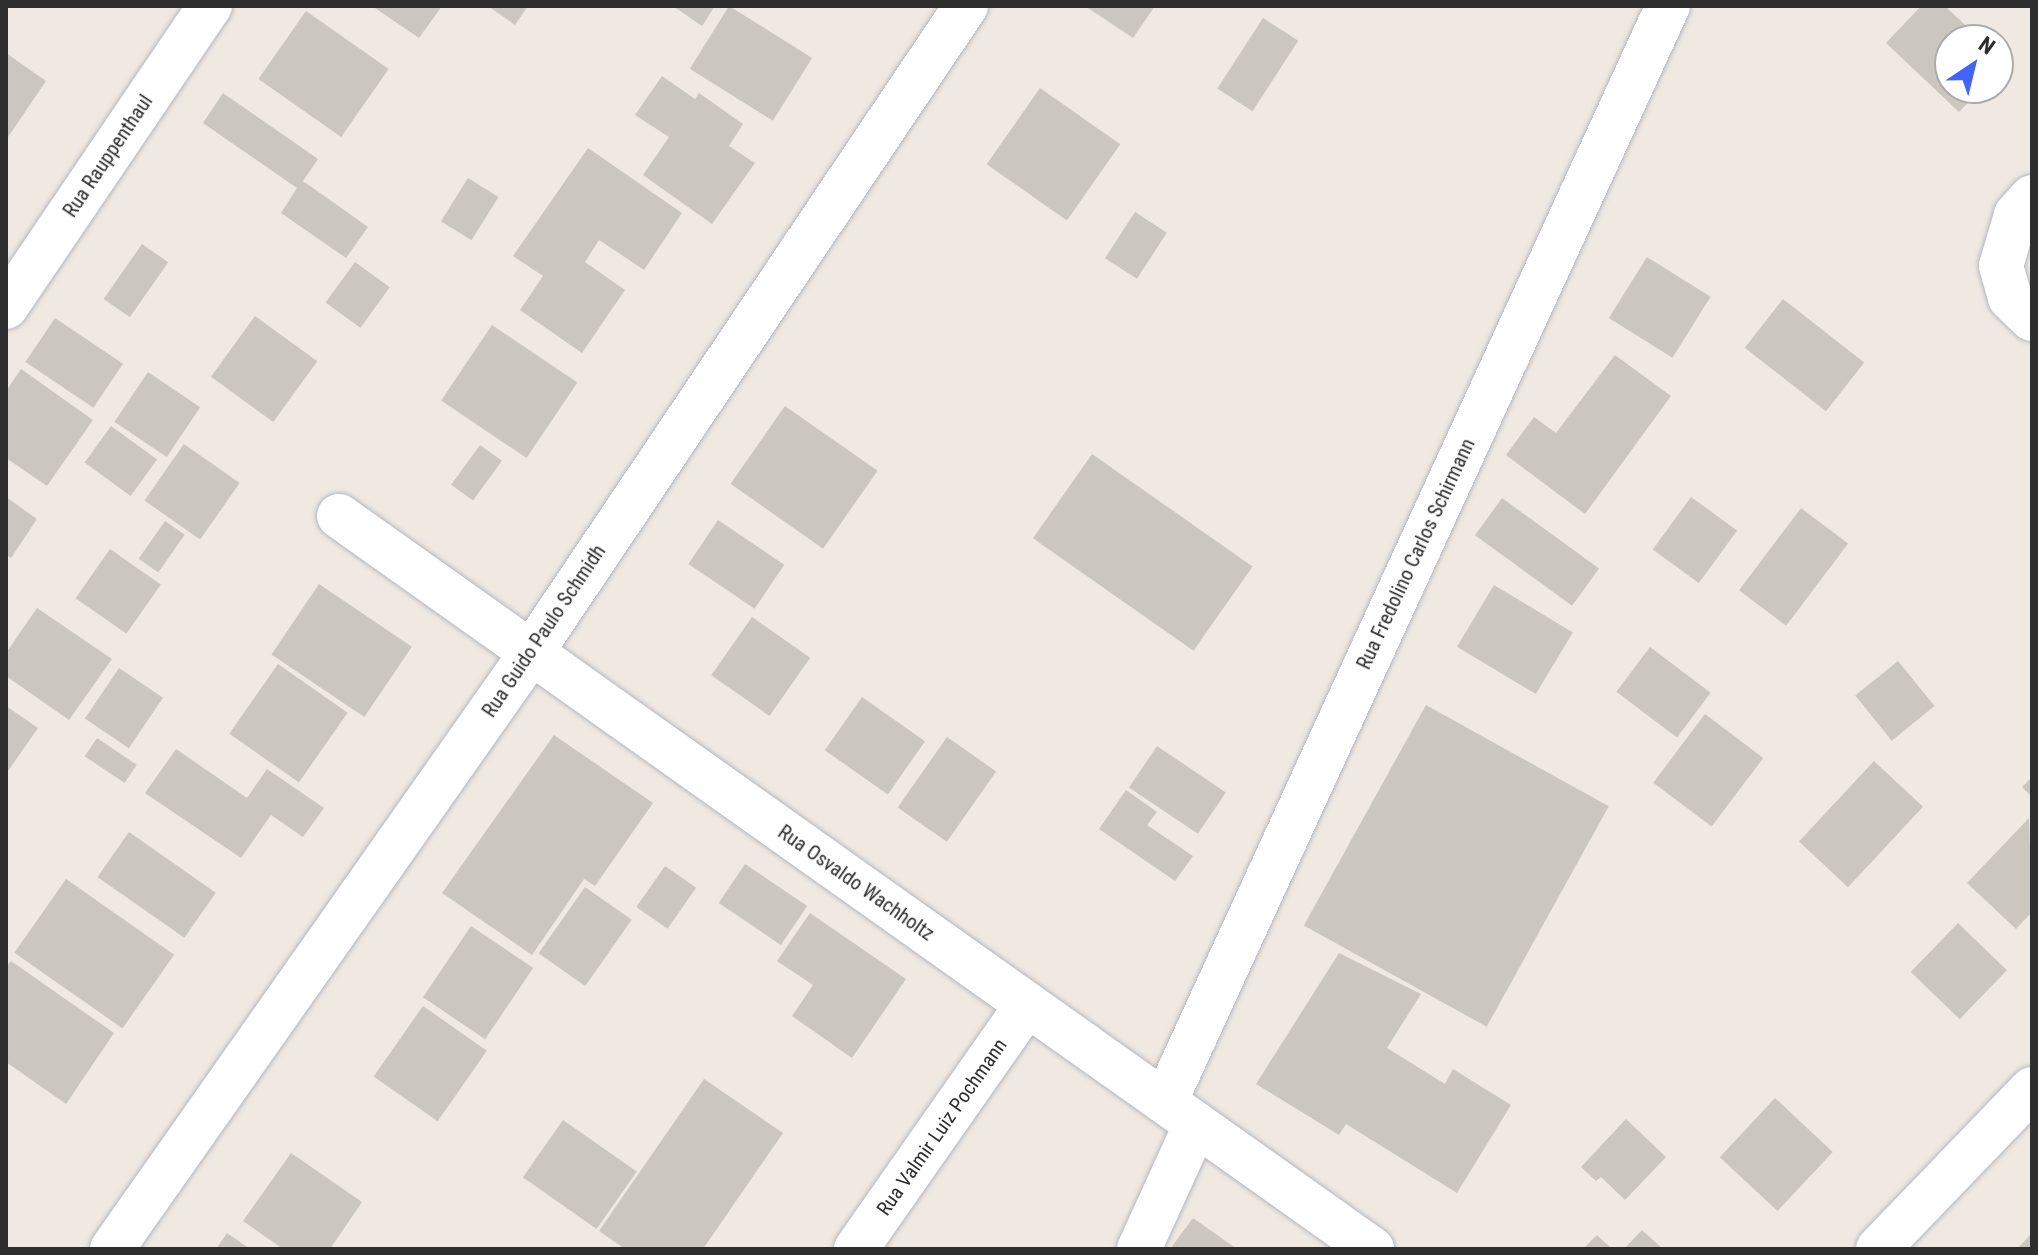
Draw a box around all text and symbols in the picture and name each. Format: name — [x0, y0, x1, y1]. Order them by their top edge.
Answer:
north arrow — [1934, 24, 2014, 104]
text: N — [1974, 31, 2000, 60]
street label: Rua Rauppenthaul — [58, 90, 158, 222]
street label: Rua Fredolino Carlos Schirmann — [1352, 435, 1480, 673]
street label: Rua Guido Paulo Schmidh — [477, 540, 611, 722]
street label: Rua Osvaldo Wachholtz — [773, 820, 939, 946]
street label: Rua Valmir Luiz Pochmann — [872, 1034, 1012, 1220]

